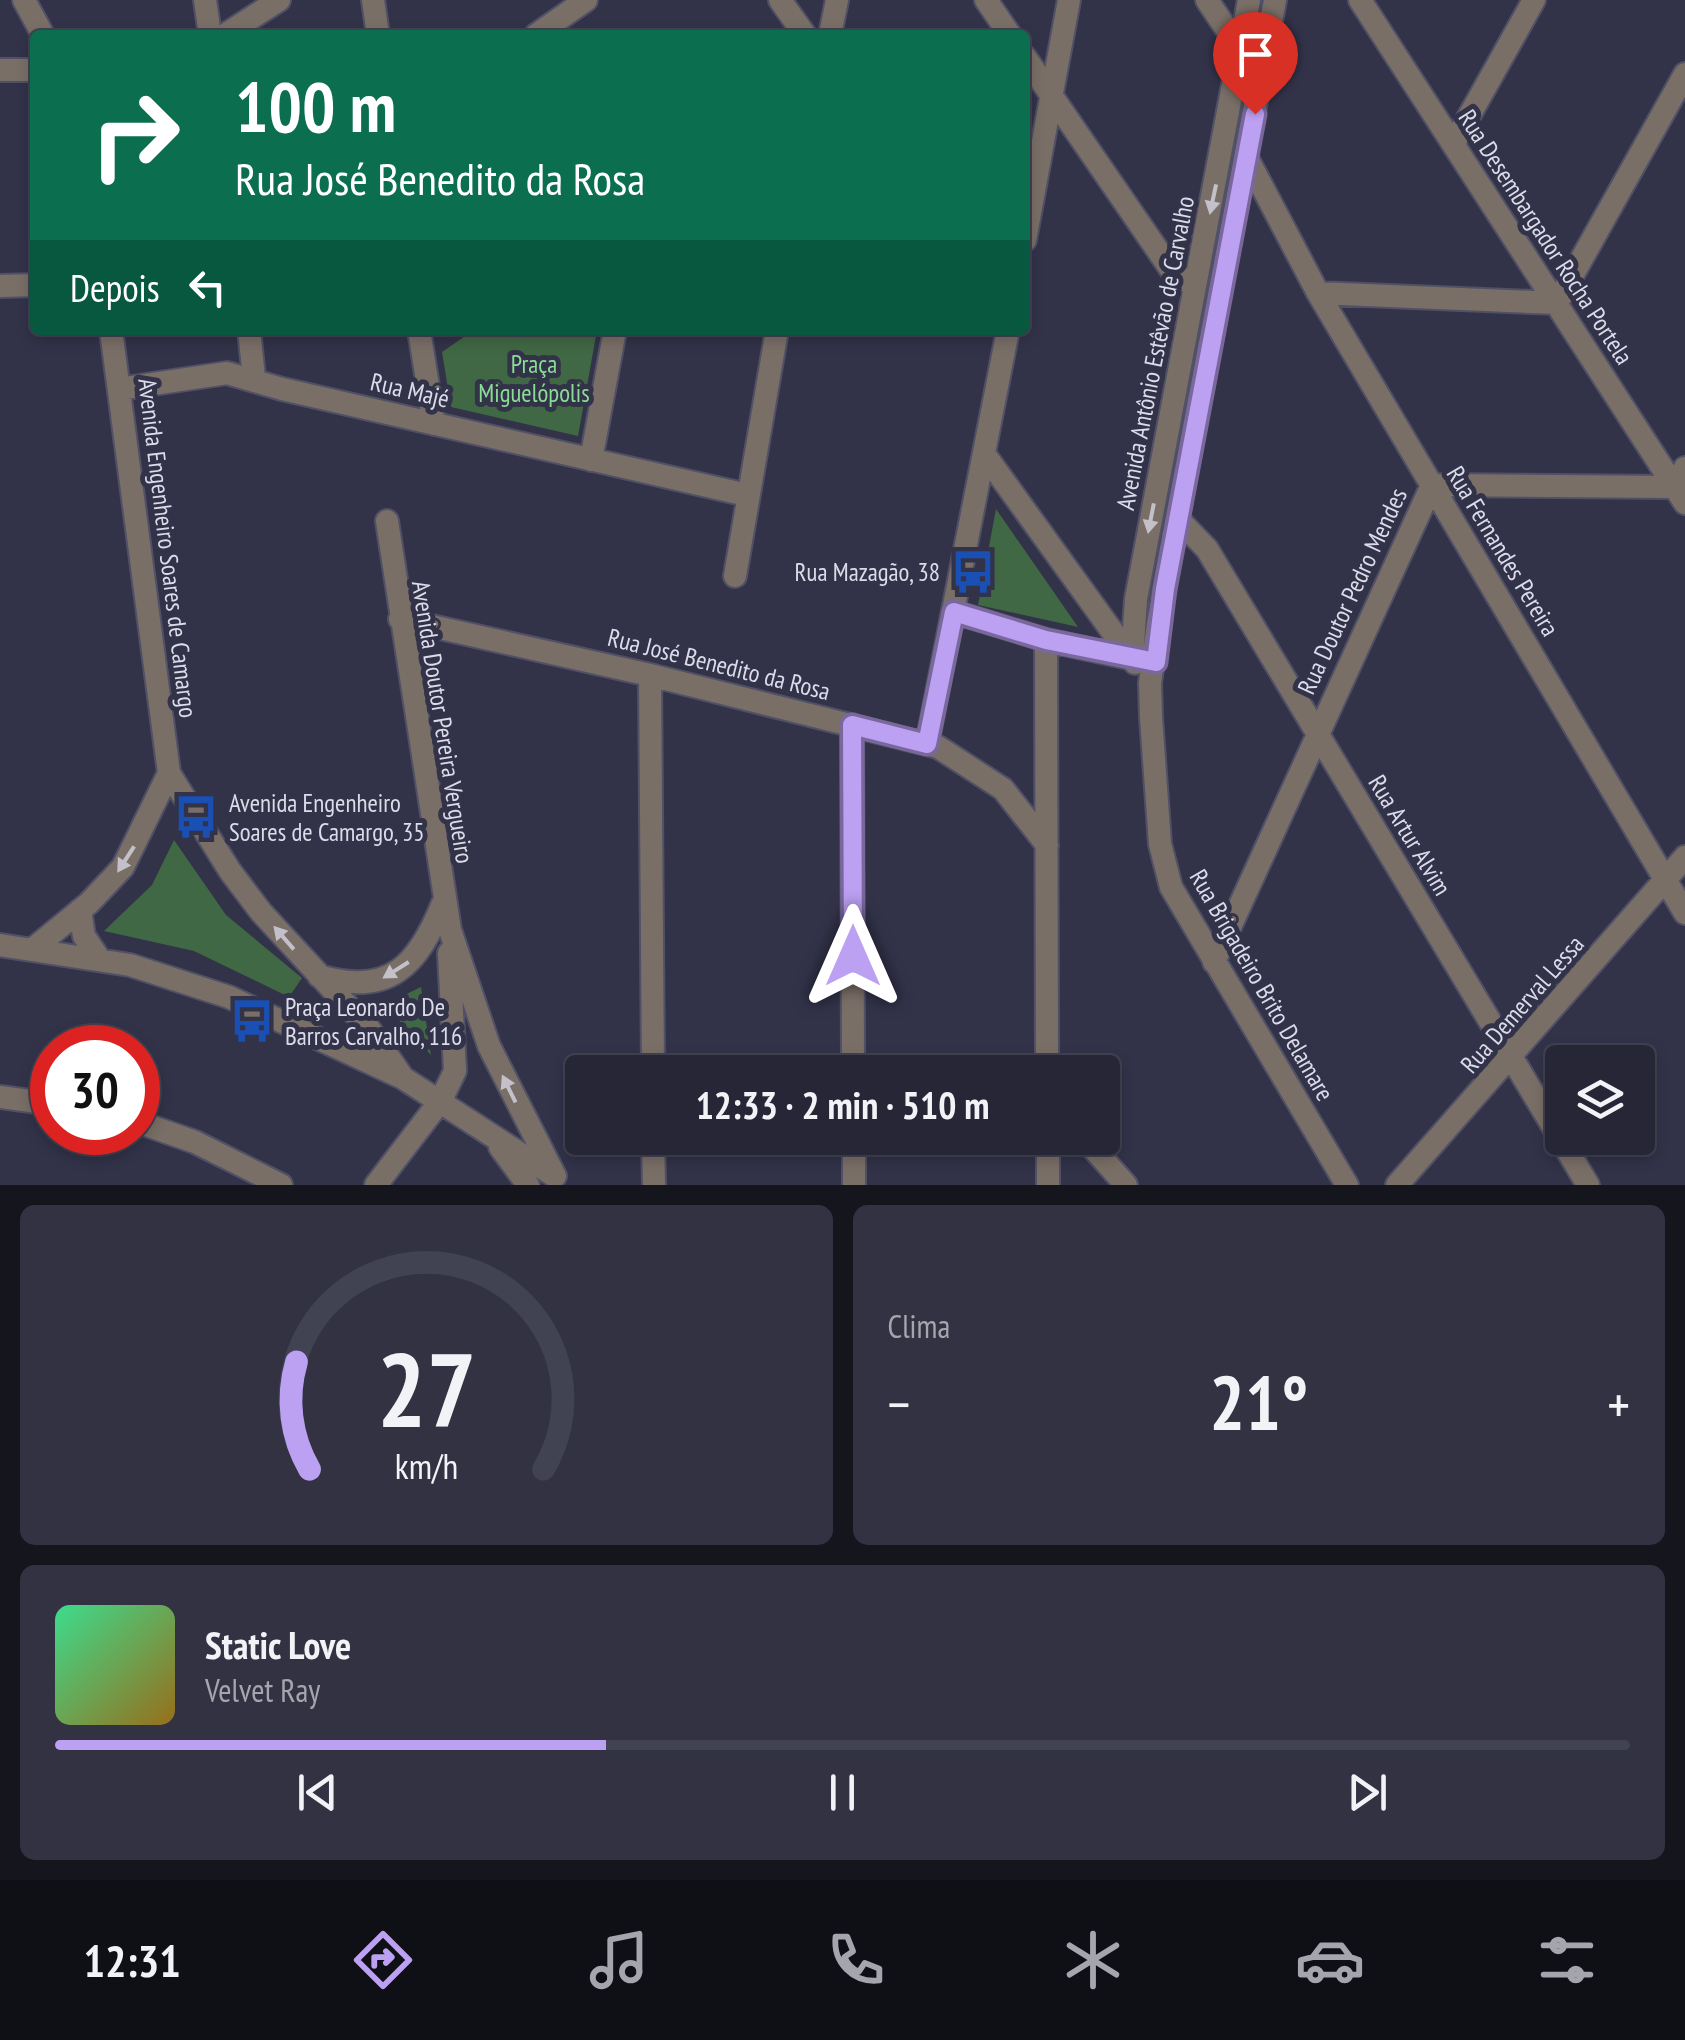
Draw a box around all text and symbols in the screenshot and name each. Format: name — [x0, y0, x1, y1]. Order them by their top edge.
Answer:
pin — [1213, 12, 1298, 115]
icon: arrive — [1228, 27, 1283, 82]
text: 100 m — [235, 61, 396, 151]
icon: right — [70, 70, 200, 200]
street label: Rua Desembargador Rocha Portela — [1452, 104, 1640, 370]
text: Rua José Benedito da Rosa — [235, 149, 645, 207]
one-way arrow — [1204, 184, 1220, 215]
street label: Avenida Antônio Estêvão de Carvalho — [1109, 193, 1201, 513]
icon: left — [180, 260, 235, 315]
text: Depois — [70, 263, 160, 312]
park label: Praça Miguelópolis — [478, 348, 590, 409]
street label: Rua Majé — [368, 365, 452, 415]
street label: Avenida Engenheiro Soares de Camargo — [131, 376, 205, 720]
street label: Rua Fernandes Pereira — [1440, 460, 1566, 642]
street label: Rua Doutor Pedro Mendes — [1290, 483, 1414, 699]
one-way arrow — [1143, 503, 1158, 534]
bus stop icon: Rua Mazagão, 38 — [949, 548, 997, 596]
place label: Rua Mazagão, 38 — [795, 556, 940, 588]
street label: Avenida Doutor Pereira Vergueiro — [405, 578, 481, 866]
street label: Rua José Benedito da Rosa — [605, 621, 833, 707]
street label: Rua Artur Alvim — [1362, 769, 1458, 901]
place label: Avenida Engenheiro Soares de Camargo, 35 — [229, 787, 424, 848]
bus stop icon: Avenida Engenheiro Soares de Camargo, 35 — [172, 793, 220, 841]
one-way arrow — [117, 846, 135, 873]
street label: Rua Brigadeiro Brito Delamare — [1183, 864, 1341, 1106]
position arrow — [801, 904, 905, 1008]
one-way arrow — [273, 926, 295, 951]
street label: Rua Demerval Lessa — [1453, 928, 1591, 1080]
one-way arrow — [383, 960, 410, 979]
place label: Praça Leonardo De Barros Carvalho, 116 — [285, 991, 462, 1052]
bus stop icon: Praça Leonardo De Barros Carvalho, 116 — [228, 997, 276, 1045]
speed limit sign: 30 — [30, 1025, 160, 1155]
map controls — [1545, 1045, 1655, 1155]
button: layers — [1545, 1045, 1655, 1155]
one-way arrow — [501, 1075, 518, 1104]
text: 12:33 · 2 min · 510 m — [696, 1080, 989, 1129]
text: Clima — [888, 1305, 950, 1347]
text: 27 — [377, 1321, 476, 1456]
text: 21° — [1209, 1354, 1308, 1451]
text: − — [888, 1368, 910, 1439]
text: + — [1607, 1368, 1630, 1439]
text: km/h — [395, 1443, 458, 1489]
text: Static Love — [205, 1620, 351, 1669]
text: Velvet Ray — [205, 1669, 320, 1711]
icon: previous — [290, 1765, 345, 1820]
icon: pause — [815, 1765, 870, 1820]
icon: next — [1340, 1765, 1395, 1820]
icon: directions — [348, 1925, 418, 1995]
icon: music — [584, 1925, 654, 1995]
icon: phone — [821, 1925, 891, 1995]
icon: climate — [1058, 1925, 1128, 1995]
icon: car — [1295, 1925, 1365, 1995]
icon: filters — [1532, 1925, 1602, 1995]
text: 12:31 — [83, 1931, 181, 1989]

